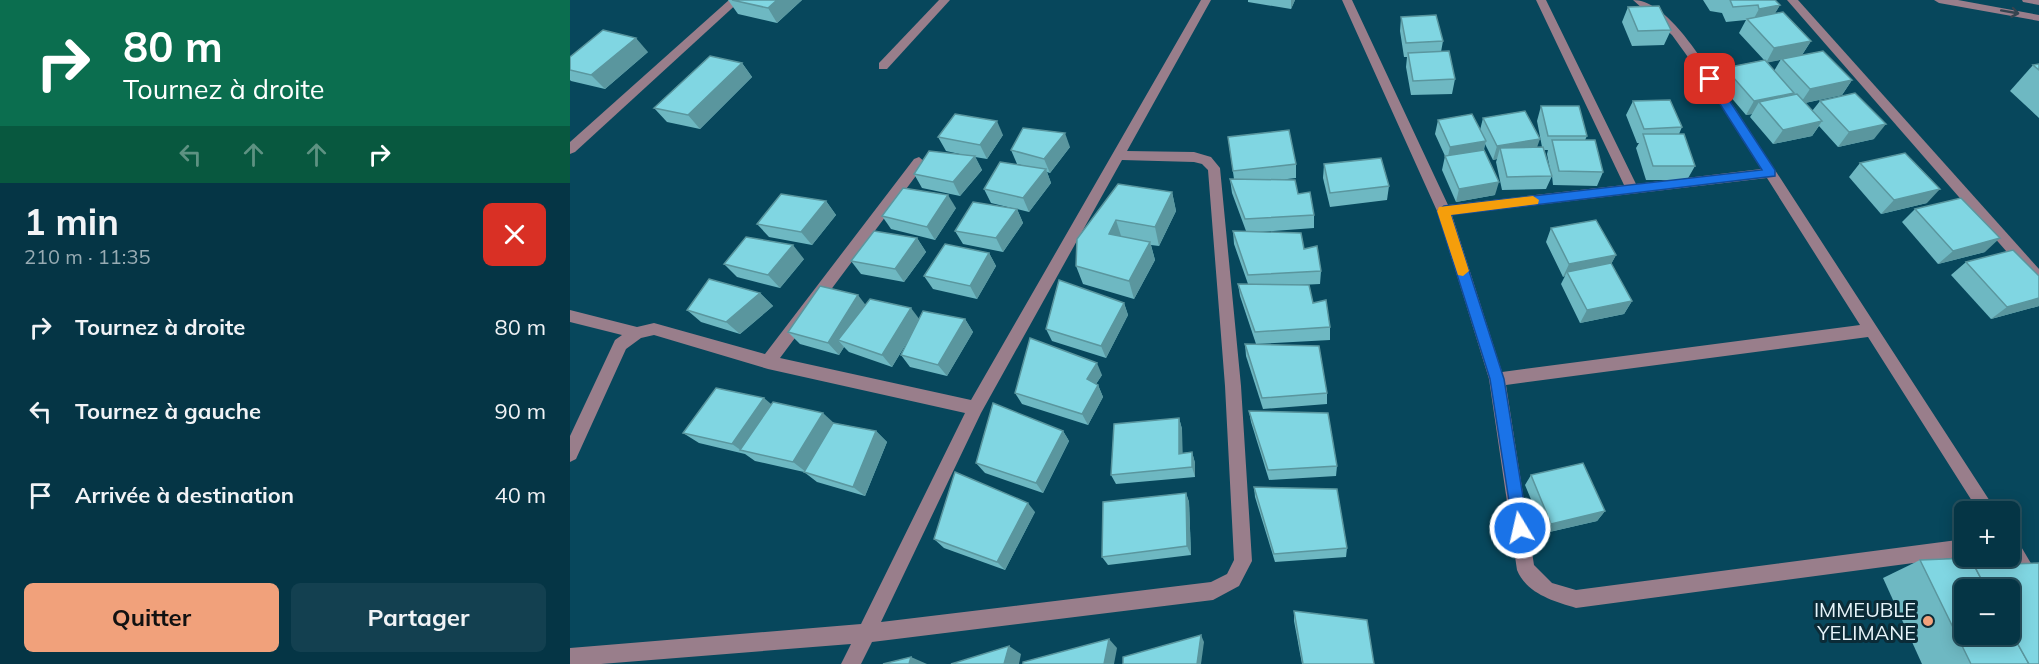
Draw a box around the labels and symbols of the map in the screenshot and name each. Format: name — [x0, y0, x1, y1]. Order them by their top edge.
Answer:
one-way arrow — [1999, 7, 2019, 18]
pin — [1684, 53, 1735, 104]
position arrow — [1488, 496, 1552, 560]
place label: IMMEUBLE YELIMANE — [1814, 597, 1916, 645]
marker: IMMEUBLE YELIMANE — [1921, 614, 1935, 628]

